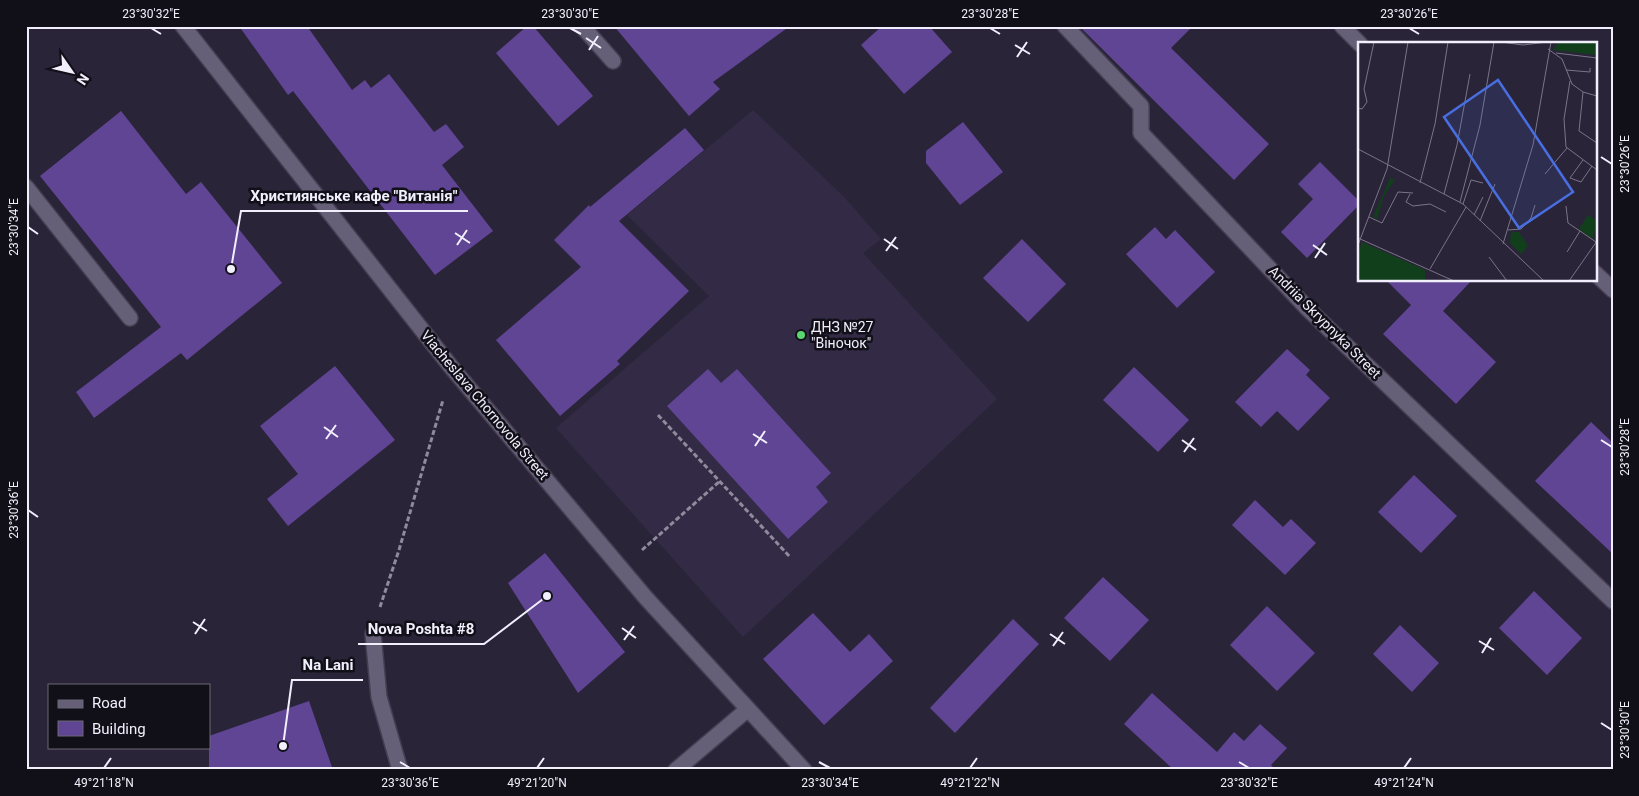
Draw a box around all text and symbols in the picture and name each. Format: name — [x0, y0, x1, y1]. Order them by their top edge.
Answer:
text: 23°30'32"E — [122, 7, 180, 21]
text: 23°30'30"E — [541, 7, 599, 21]
text: 23°30'28"E — [961, 7, 1019, 21]
text: 23°30'26"E — [1380, 7, 1438, 21]
inset map — [1358, 42, 1596, 281]
north arrow — [48, 48, 98, 98]
text: N — [73, 71, 92, 88]
text: 23°30'26"E — [1618, 135, 1632, 193]
callout: Християнське кафе "Витанія" — [241, 181, 468, 211]
text: Християнське кафе "Витанія" — [251, 187, 458, 205]
text: 23°30'34"E — [7, 198, 21, 256]
street label: Andriia Skrypnyka Street — [1266, 263, 1385, 382]
place label: ДНЗ №27 "Віночок" — [811, 319, 874, 351]
street label: Viacheslava Chornovola Street — [418, 327, 552, 483]
marker: ДНЗ №27 "Віночок" — [795, 329, 807, 341]
text: 23°30'28"E — [1618, 418, 1632, 476]
text: 23°30'36"E — [7, 481, 21, 539]
callout: Nova Poshta #8 — [358, 614, 484, 644]
text: Nova Poshta #8 — [368, 620, 474, 638]
callout: Na Lani — [292, 650, 363, 680]
text: Na Lani — [303, 656, 353, 674]
legend — [48, 684, 210, 748]
text: Road — [92, 694, 126, 712]
text: 23°30'30"E — [1618, 701, 1632, 759]
text: Building — [92, 720, 146, 738]
text: 49°21'18"N — [74, 776, 134, 790]
text: 23°30'36"E — [381, 776, 439, 790]
text: 49°21'20"N — [507, 776, 567, 790]
text: 23°30'34"E — [801, 776, 859, 790]
text: 49°21'22"N — [940, 776, 1000, 790]
text: 23°30'32"E — [1220, 776, 1278, 790]
text: 49°21'24"N — [1374, 776, 1434, 790]

